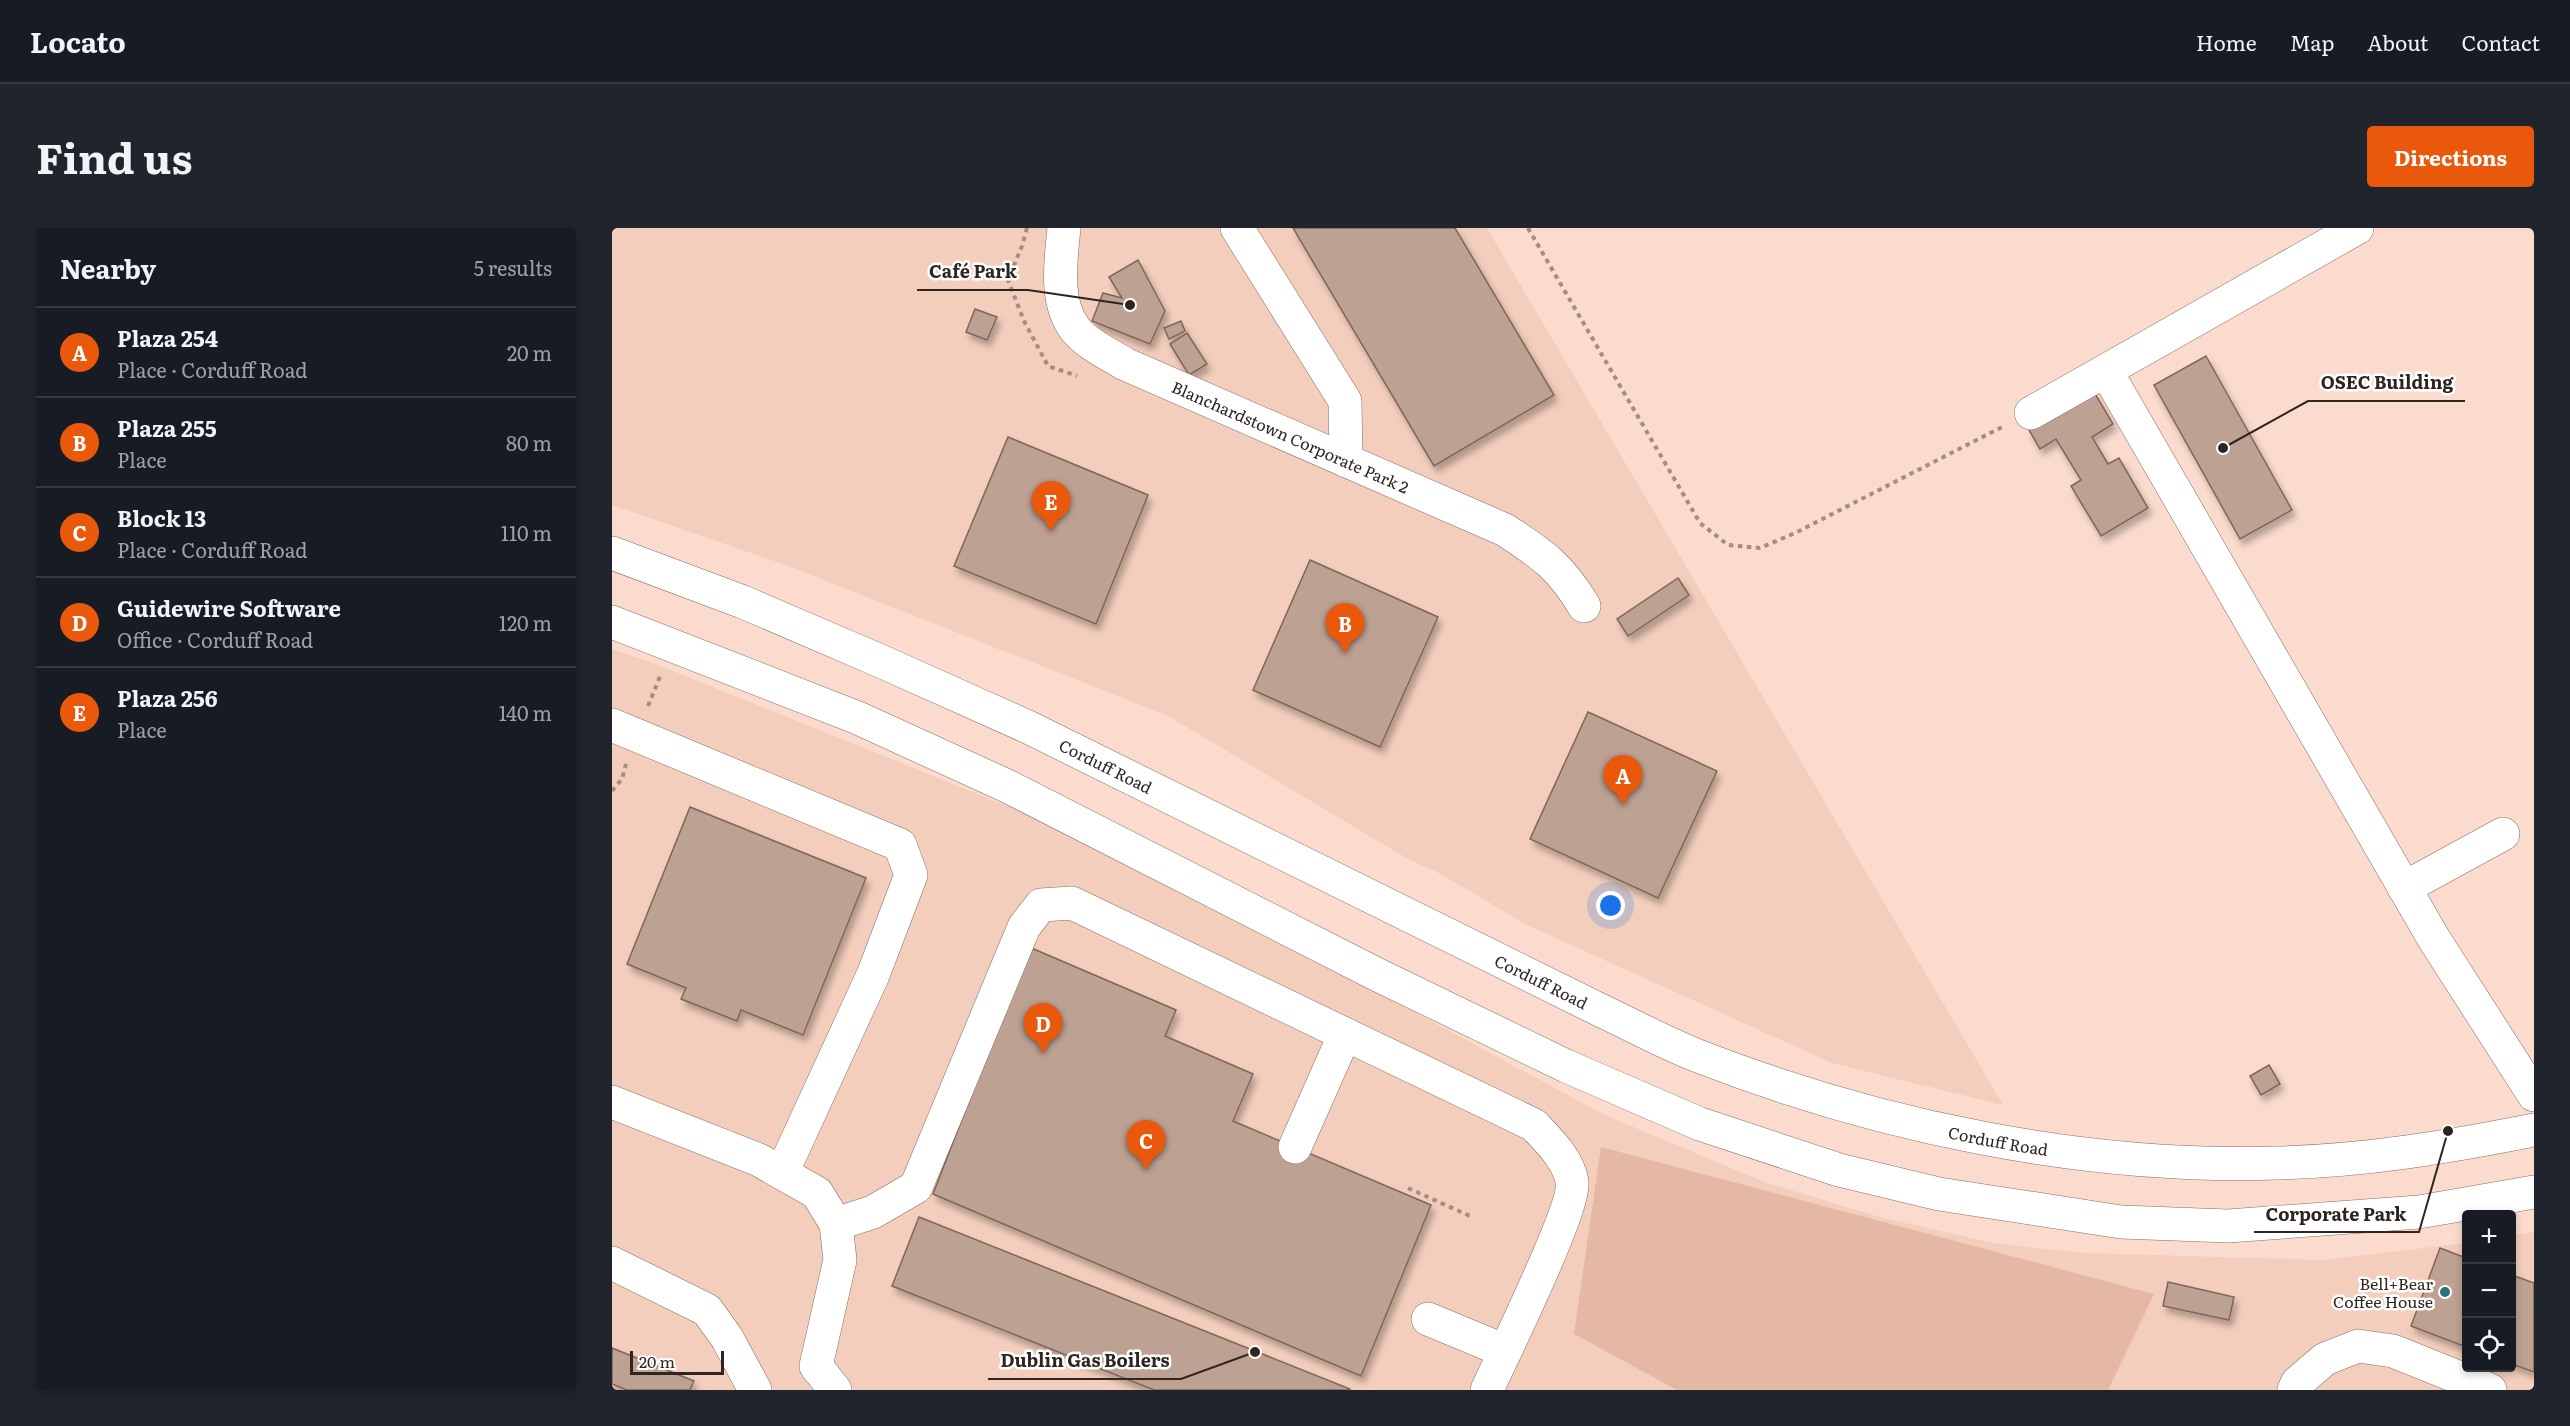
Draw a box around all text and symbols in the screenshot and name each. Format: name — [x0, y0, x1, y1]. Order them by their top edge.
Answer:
text: Locato — [30, 20, 126, 62]
text: Home — [2196, 26, 2257, 57]
text: Map — [2290, 26, 2334, 57]
text: About — [2367, 26, 2429, 57]
text: Contact — [2462, 26, 2540, 57]
text: Find us — [36, 125, 193, 187]
button: Directions — [2367, 126, 2534, 187]
text: Nearby — [60, 248, 156, 287]
text: 5 results — [474, 252, 552, 282]
callout: Café Park — [917, 254, 1028, 290]
text: Café Park — [929, 257, 1018, 284]
text: Plaza 254 — [117, 321, 218, 354]
text: A — [72, 337, 87, 367]
text: 20 m — [507, 337, 552, 367]
text: Place · Corduff Road — [117, 354, 308, 384]
callout: OSEC Building — [2308, 365, 2465, 401]
text: OSEC Building — [2321, 368, 2454, 395]
street label: Blanchardstown Corporate Park 2 — [1168, 374, 1413, 499]
text: Plaza 255 — [117, 411, 217, 444]
text: B — [73, 427, 86, 457]
text: 80 m — [506, 427, 552, 457]
text: Place — [117, 444, 167, 474]
pin: E — [1032, 482, 1070, 531]
text: Block 13 — [117, 501, 206, 534]
text: C — [72, 517, 87, 547]
text: 110 m — [501, 517, 552, 547]
text: Place · Corduff Road — [117, 534, 308, 564]
text: Guidewire Software — [117, 591, 341, 624]
pin: B — [1326, 604, 1364, 653]
text: D — [72, 607, 87, 637]
text: 120 m — [499, 607, 552, 637]
text: Office · Corduff Road — [117, 624, 313, 654]
text: Plaza 256 — [117, 681, 218, 714]
text: E — [73, 697, 86, 727]
text: 140 m — [499, 697, 552, 727]
text: Place — [117, 714, 167, 744]
street label: Corduff Road — [1055, 732, 1157, 799]
pin: A — [1604, 756, 1642, 805]
your location — [1596, 891, 1625, 920]
street label: Corduff Road — [1491, 948, 1592, 1014]
pin: D — [1024, 1004, 1062, 1053]
street label: Corduff Road — [1946, 1119, 2050, 1161]
pin: C — [1126, 1120, 1166, 1170]
callout: Corporate Park — [2254, 1196, 2419, 1232]
text: Corporate Park — [2266, 1200, 2407, 1227]
map controls — [2462, 1210, 2516, 1372]
button: + — [2462, 1210, 2516, 1264]
button: − — [2462, 1264, 2516, 1318]
place label: Bell+Bear Coffee House — [2333, 1271, 2433, 1313]
marker: Bell+Bear Coffee House — [2438, 1285, 2452, 1299]
button: locate — [2462, 1318, 2516, 1372]
callout: Dublin Gas Boilers — [988, 1343, 1181, 1379]
text: Dublin Gas Boilers — [1001, 1346, 1169, 1373]
scale bar — [630, 1348, 724, 1376]
text: 20 m — [639, 1349, 675, 1373]

